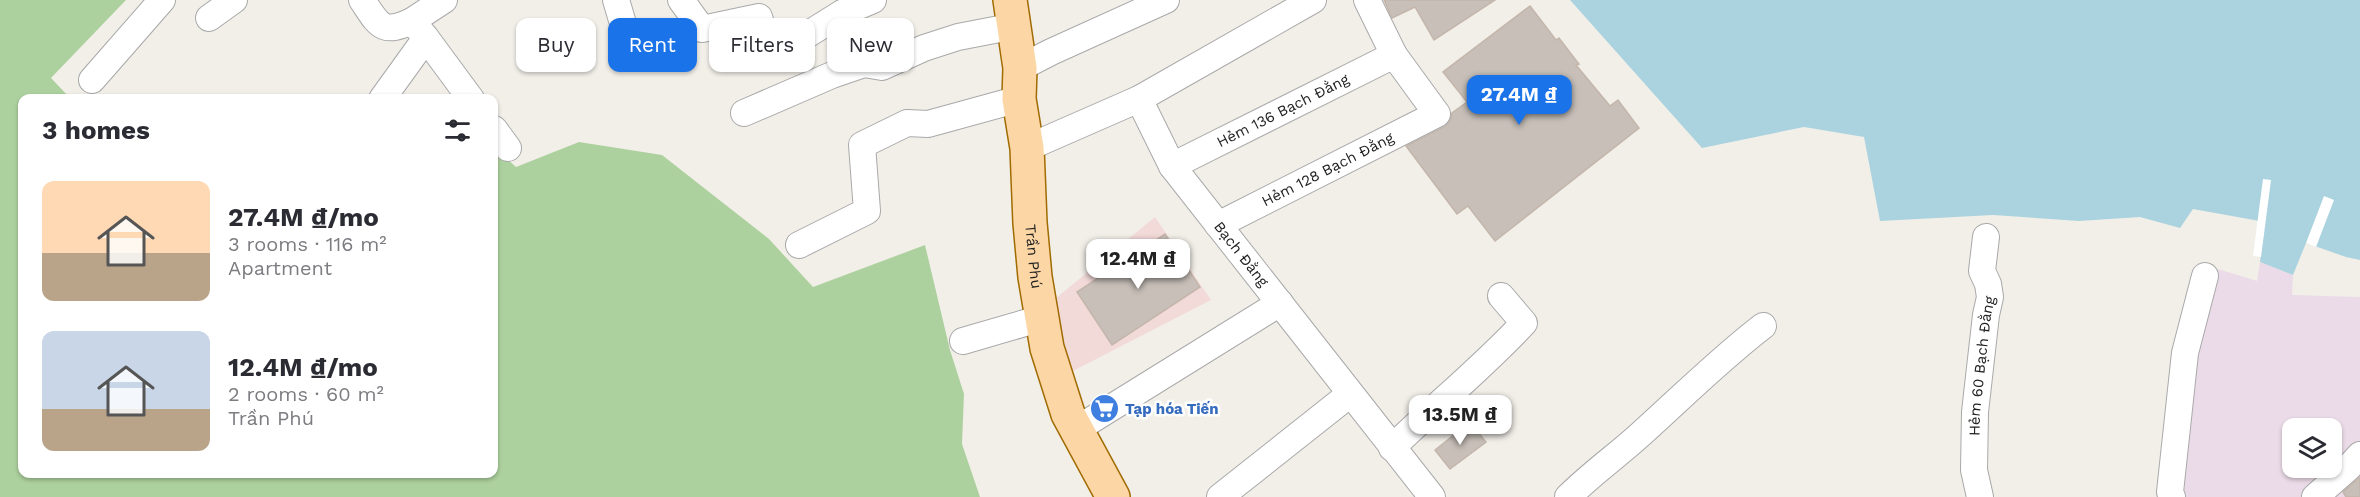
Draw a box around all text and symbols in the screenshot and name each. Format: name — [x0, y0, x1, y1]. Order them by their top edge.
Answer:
chip: Buy — [516, 18, 596, 72]
chip: Rent — [608, 18, 697, 72]
chip: Filters — [709, 18, 815, 72]
chip: New — [827, 18, 914, 72]
street label: Hẻm 136 Bạch Đằng — [1214, 70, 1352, 151]
pin: 27.4M ₫ — [1464, 75, 1574, 126]
text: 27.4M ₫ — [1481, 82, 1557, 106]
icon: filters — [441, 114, 474, 147]
text: 3 homes — [42, 115, 150, 145]
street label: Hẻm 128 Bạch Đằng — [1259, 128, 1397, 210]
text: 27.4M ₫/mo — [228, 202, 379, 232]
icon: home — [90, 205, 162, 277]
street label: Bạch Đằng — [1210, 218, 1272, 290]
street label: Trần Phú — [1021, 223, 1046, 290]
text: 3 rooms · 116 m² — [228, 232, 387, 256]
pin: 12.4M ₫ — [1083, 239, 1193, 290]
text: 12.4M ₫ — [1100, 246, 1176, 270]
text: Apartment — [228, 256, 332, 280]
street label: Hẻm 60 Bạch Đằng — [1966, 295, 1999, 436]
text: 12.4M ₫/mo — [228, 352, 378, 382]
icon: home — [90, 355, 162, 427]
text: 2 rooms · 60 m² — [228, 382, 384, 406]
supermarket icon: Tạp hóa Tiến — [1088, 393, 1120, 425]
pin: 13.5M ₫ — [1405, 395, 1515, 446]
place label: Tạp hóa Tiến — [1125, 400, 1219, 418]
text: 13.5M ₫ — [1423, 402, 1497, 426]
text: Trần Phú — [228, 406, 314, 430]
map controls — [2282, 418, 2342, 478]
button: layers — [2282, 418, 2342, 478]

